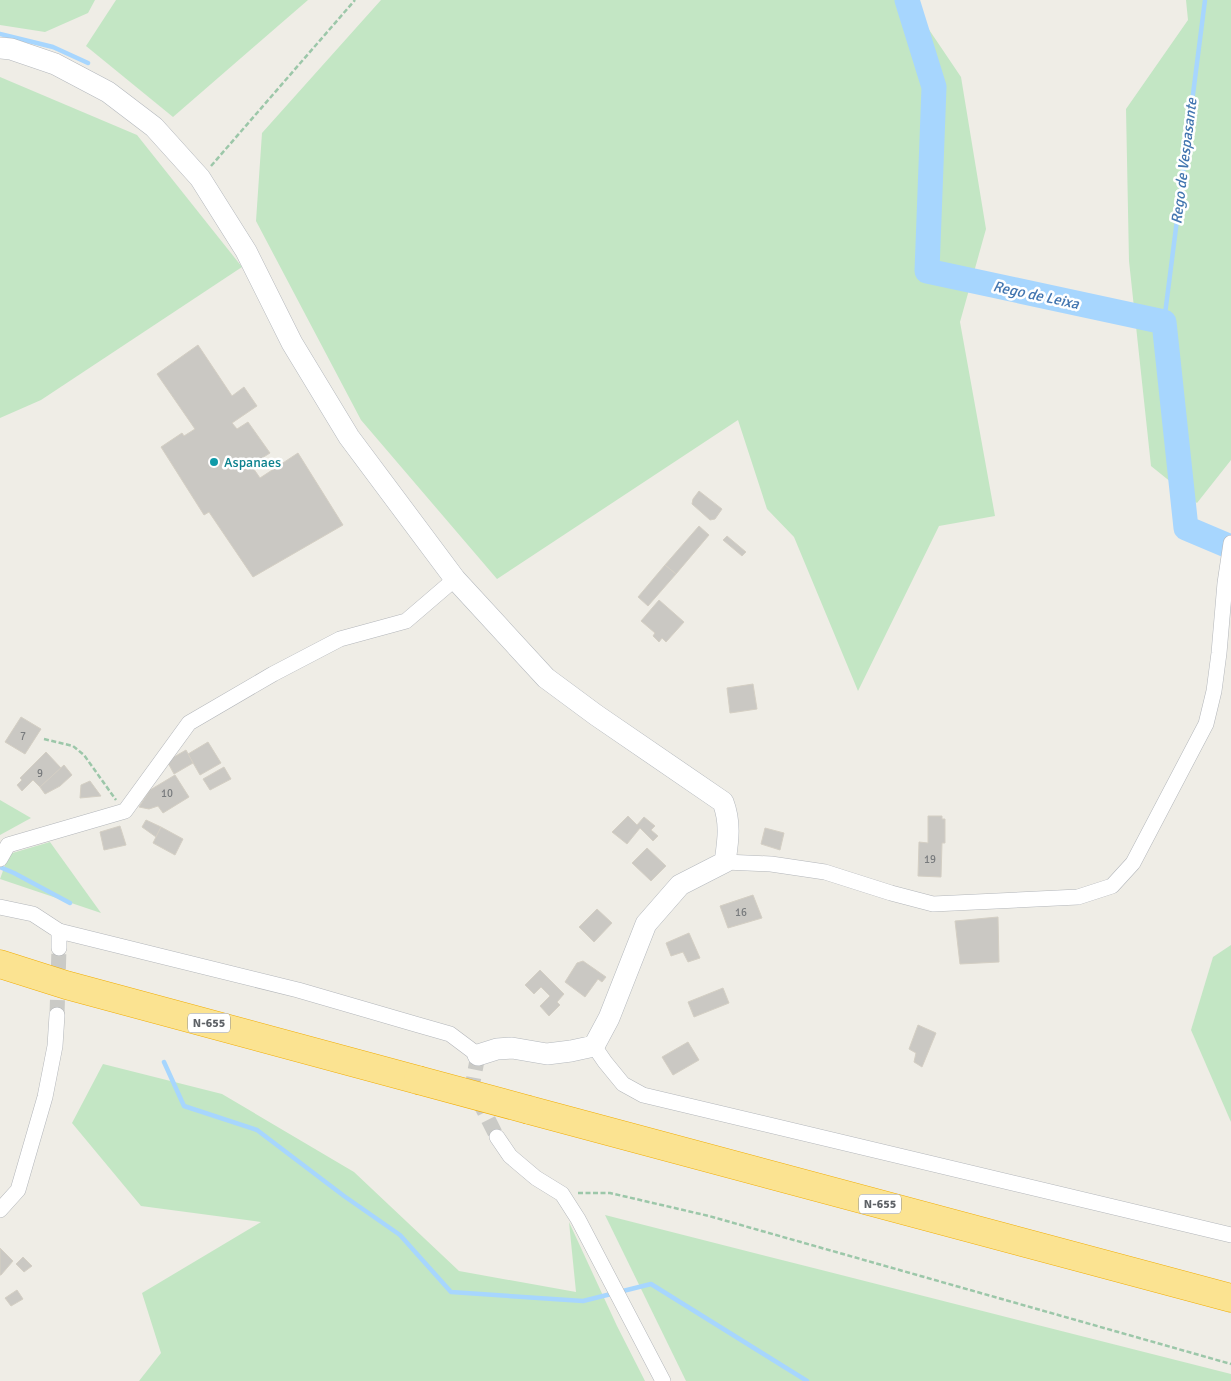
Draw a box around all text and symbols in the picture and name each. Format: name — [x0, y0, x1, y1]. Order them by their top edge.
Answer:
water label: Rego de Vespasante — [1167, 96, 1201, 225]
water label: Rego de Leixa — [991, 277, 1081, 313]
place label: Aspanaes — [224, 454, 281, 471]
marker: Aspanaes — [208, 456, 220, 468]
house number: 7 — [20, 730, 26, 743]
house number: 9 — [37, 767, 43, 780]
house number: 10 — [161, 787, 173, 800]
house number: 19 — [924, 853, 936, 866]
house number: 16 — [735, 906, 747, 919]
road number: N-655 — [188, 1014, 230, 1032]
road number: N-655 — [859, 1194, 901, 1214]

